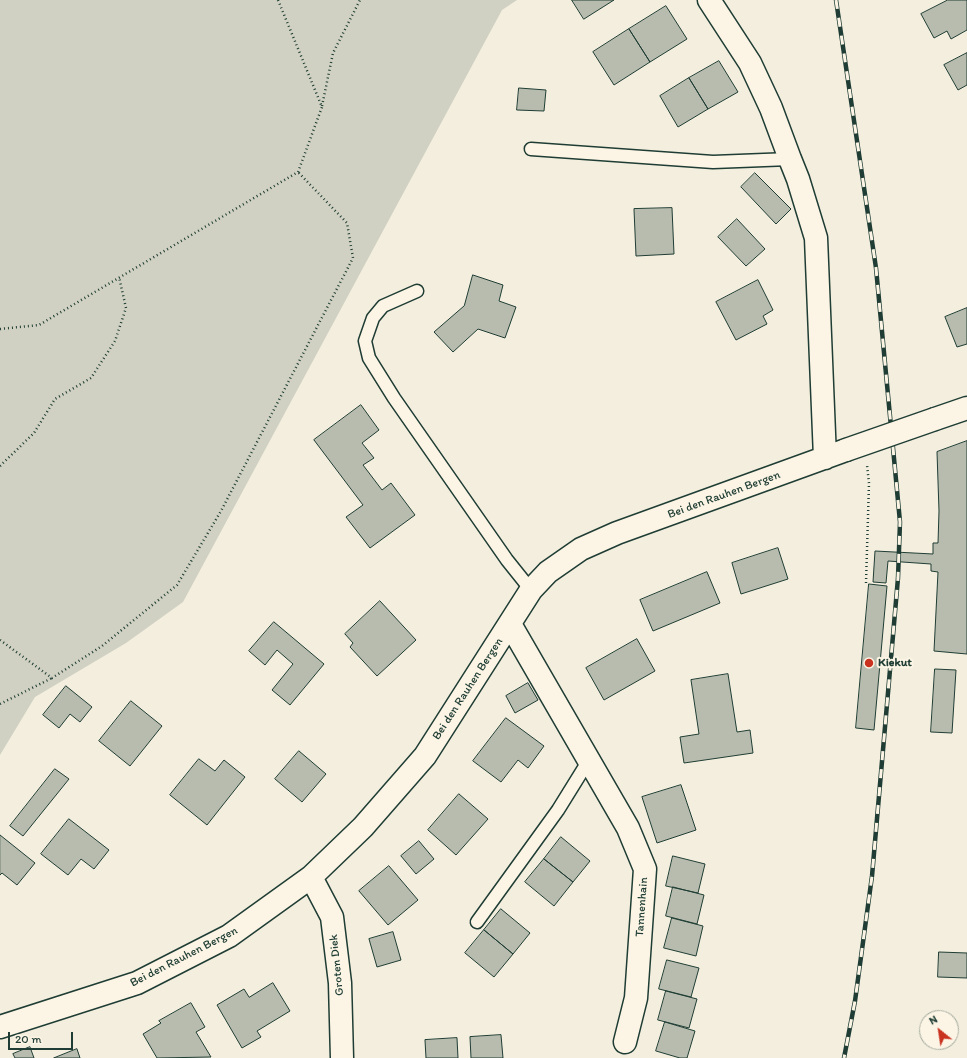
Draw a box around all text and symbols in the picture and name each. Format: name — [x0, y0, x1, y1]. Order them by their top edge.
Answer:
street label: Bei den Rauhen Bergen — [666, 468, 782, 522]
street label: Bei den Rauhen Bergen — [430, 635, 506, 743]
place label: Kiekut — [878, 656, 912, 670]
marker: Kiekut — [863, 657, 875, 669]
street label: Tannenhain — [633, 877, 651, 937]
street label: Bei den Rauhen Bergen — [128, 924, 240, 990]
street label: Groten Diek — [327, 934, 347, 996]
north arrow — [919, 1010, 959, 1050]
text: N — [927, 1013, 940, 1028]
scale bar — [10, 1024, 75, 1050]
text: 20 m — [15, 1032, 42, 1046]

